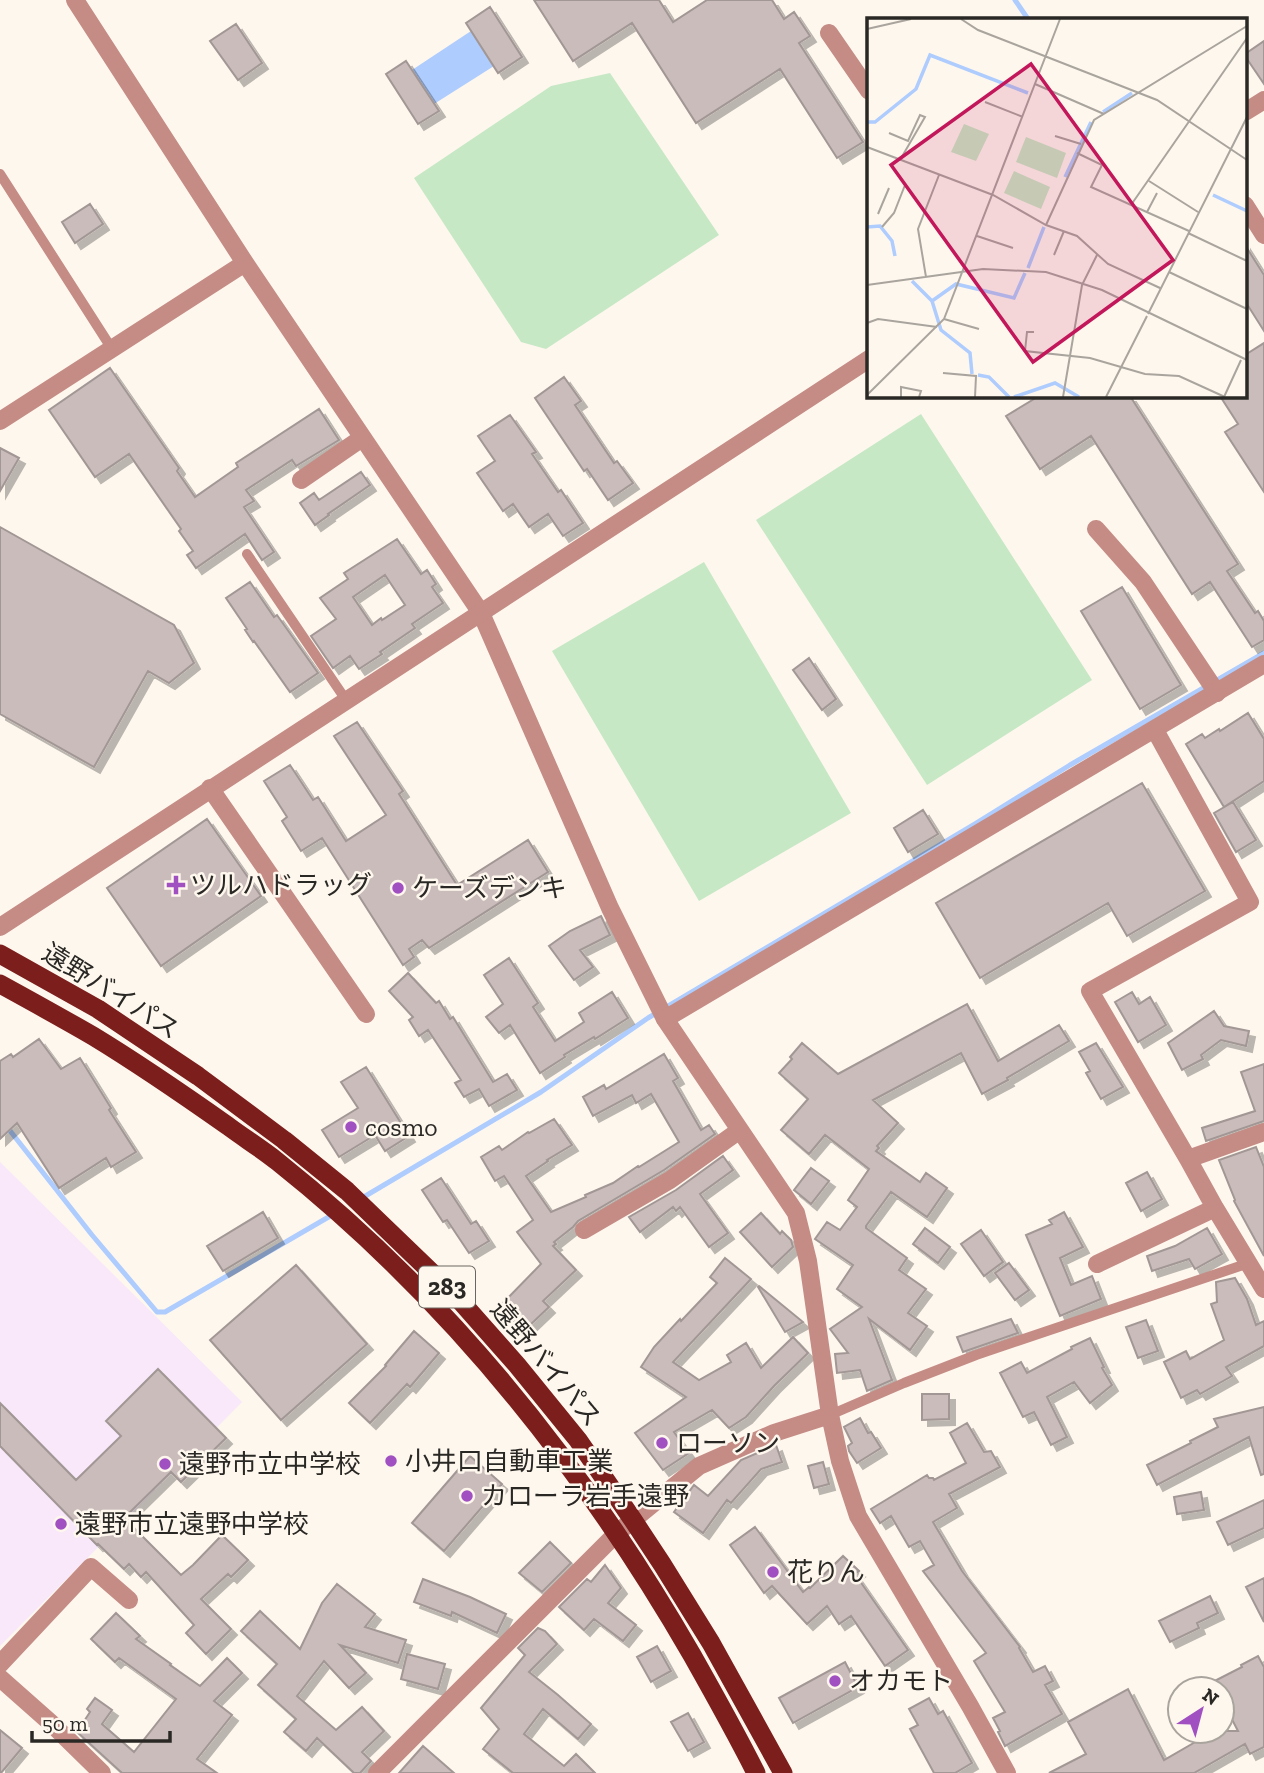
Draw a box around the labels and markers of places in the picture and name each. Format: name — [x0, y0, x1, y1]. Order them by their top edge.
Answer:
place label: ツルハドラッグ — [190, 869, 372, 901]
place label: ケーズデンキ — [412, 872, 567, 904]
marker: ツルハドラッグ — [168, 877, 184, 893]
marker: ケーズデンキ — [390, 880, 406, 896]
place label: cosmo — [365, 1111, 438, 1143]
marker: cosmo — [343, 1119, 359, 1135]
place label: ローソン — [676, 1427, 780, 1459]
marker: ローソン — [654, 1435, 670, 1451]
place label: 小井口自動車工業 — [405, 1445, 613, 1477]
place label: 遠野市立中学校 — [179, 1448, 361, 1480]
marker: 小井口自動車工業 — [383, 1453, 399, 1469]
marker: 遠野市立中学校 — [157, 1456, 173, 1472]
place label: カローラ岩手遠野 — [481, 1480, 689, 1512]
marker: カローラ岩手遠野 — [459, 1488, 475, 1504]
place label: 遠野市立遠野中学校 — [75, 1508, 309, 1540]
marker: 遠野市立遠野中学校 — [53, 1516, 69, 1532]
place label: 花りん — [787, 1556, 865, 1588]
marker: 花りん — [765, 1564, 781, 1580]
place label: オカモト — [849, 1665, 953, 1697]
marker: オカモト — [827, 1673, 843, 1689]

